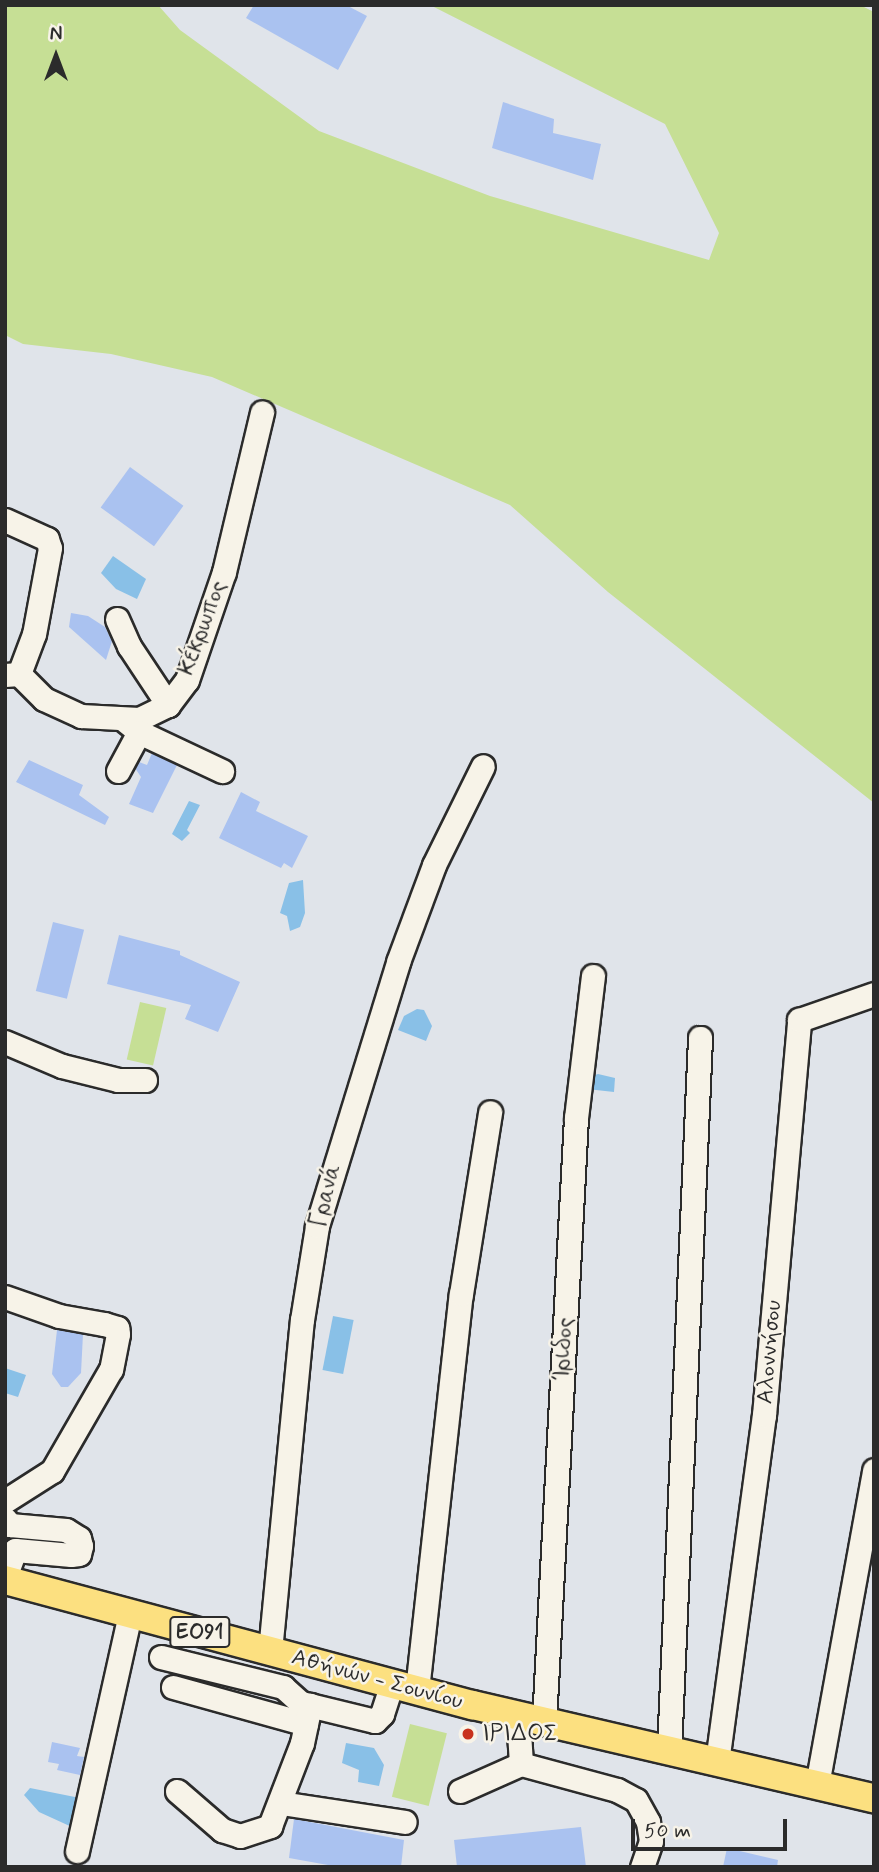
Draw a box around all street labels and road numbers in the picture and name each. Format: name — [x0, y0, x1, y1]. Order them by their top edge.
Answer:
street label: Κέκρωπος — [173, 577, 233, 679]
street label: Γρανά — [305, 1162, 347, 1230]
street label: Αλοννήσου — [752, 1299, 788, 1405]
street label: Ίριδος — [549, 1317, 579, 1381]
road number: ΕΟ91 — [168, 1614, 232, 1650]
street label: Αθήνών - Σουνίου — [288, 1644, 466, 1716]

